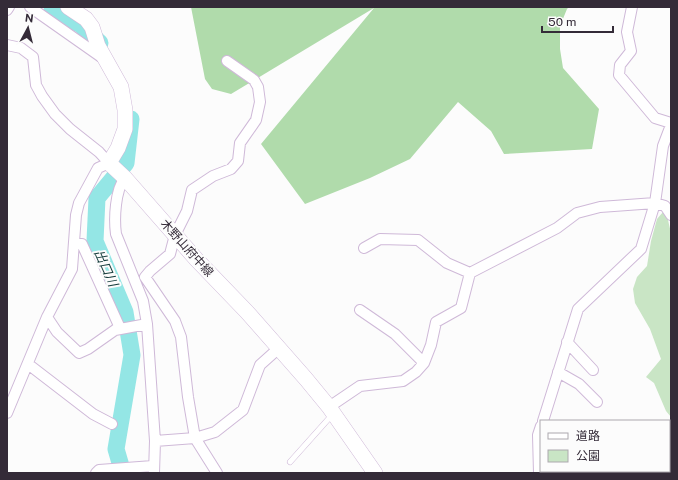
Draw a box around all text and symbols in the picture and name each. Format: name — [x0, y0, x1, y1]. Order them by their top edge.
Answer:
north arrow — [8, 8, 48, 48]
scale bar — [542, 8, 613, 34]
text: N — [24, 12, 34, 25]
text: 50 m — [548, 15, 576, 29]
street label: 木野山府中線 — [158, 217, 216, 279]
water label: 出口川 — [91, 247, 122, 291]
legend — [540, 420, 670, 472]
text: 道路 — [576, 429, 600, 443]
text: 公園 — [576, 449, 600, 463]

